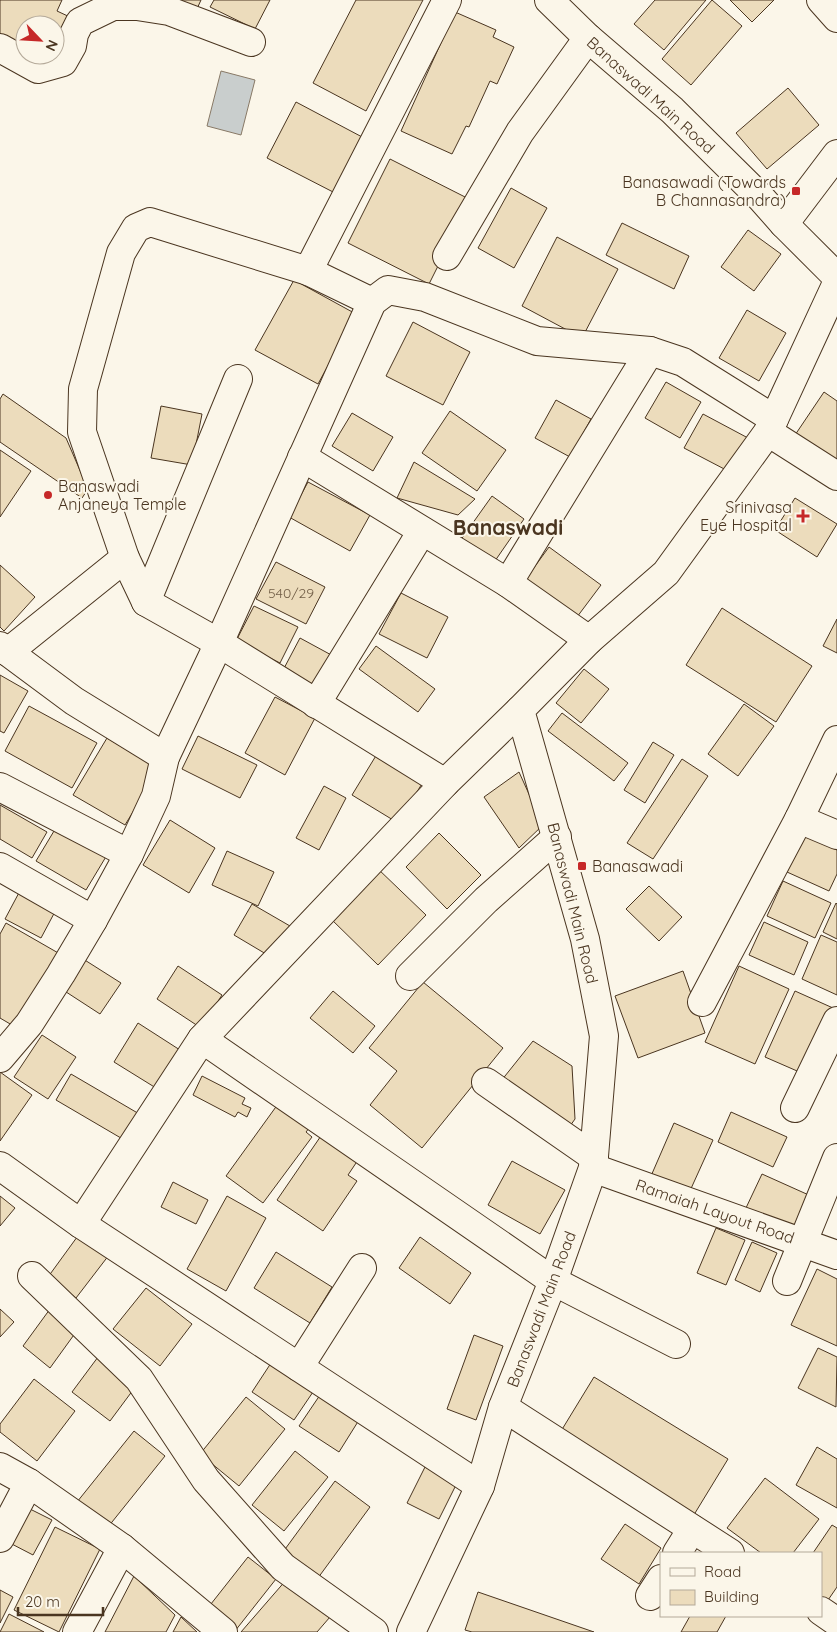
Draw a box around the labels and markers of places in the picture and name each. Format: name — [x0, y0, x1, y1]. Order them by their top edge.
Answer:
place label: Banasawadi (Towards B Channasandra) — [622, 172, 786, 210]
marker: Banasawadi (Towards B Channasandra) — [790, 185, 802, 197]
place label: Banaswadi Anjaneya Temple — [58, 476, 187, 514]
marker: Banaswadi Anjaneya Temple — [42, 489, 54, 501]
place label: Srinivasa Eye Hospital — [700, 497, 792, 535]
marker: Srinivasa Eye Hospital — [796, 509, 810, 523]
place label: Banasawadi — [592, 856, 683, 876]
marker: Banasawadi — [576, 860, 588, 872]

